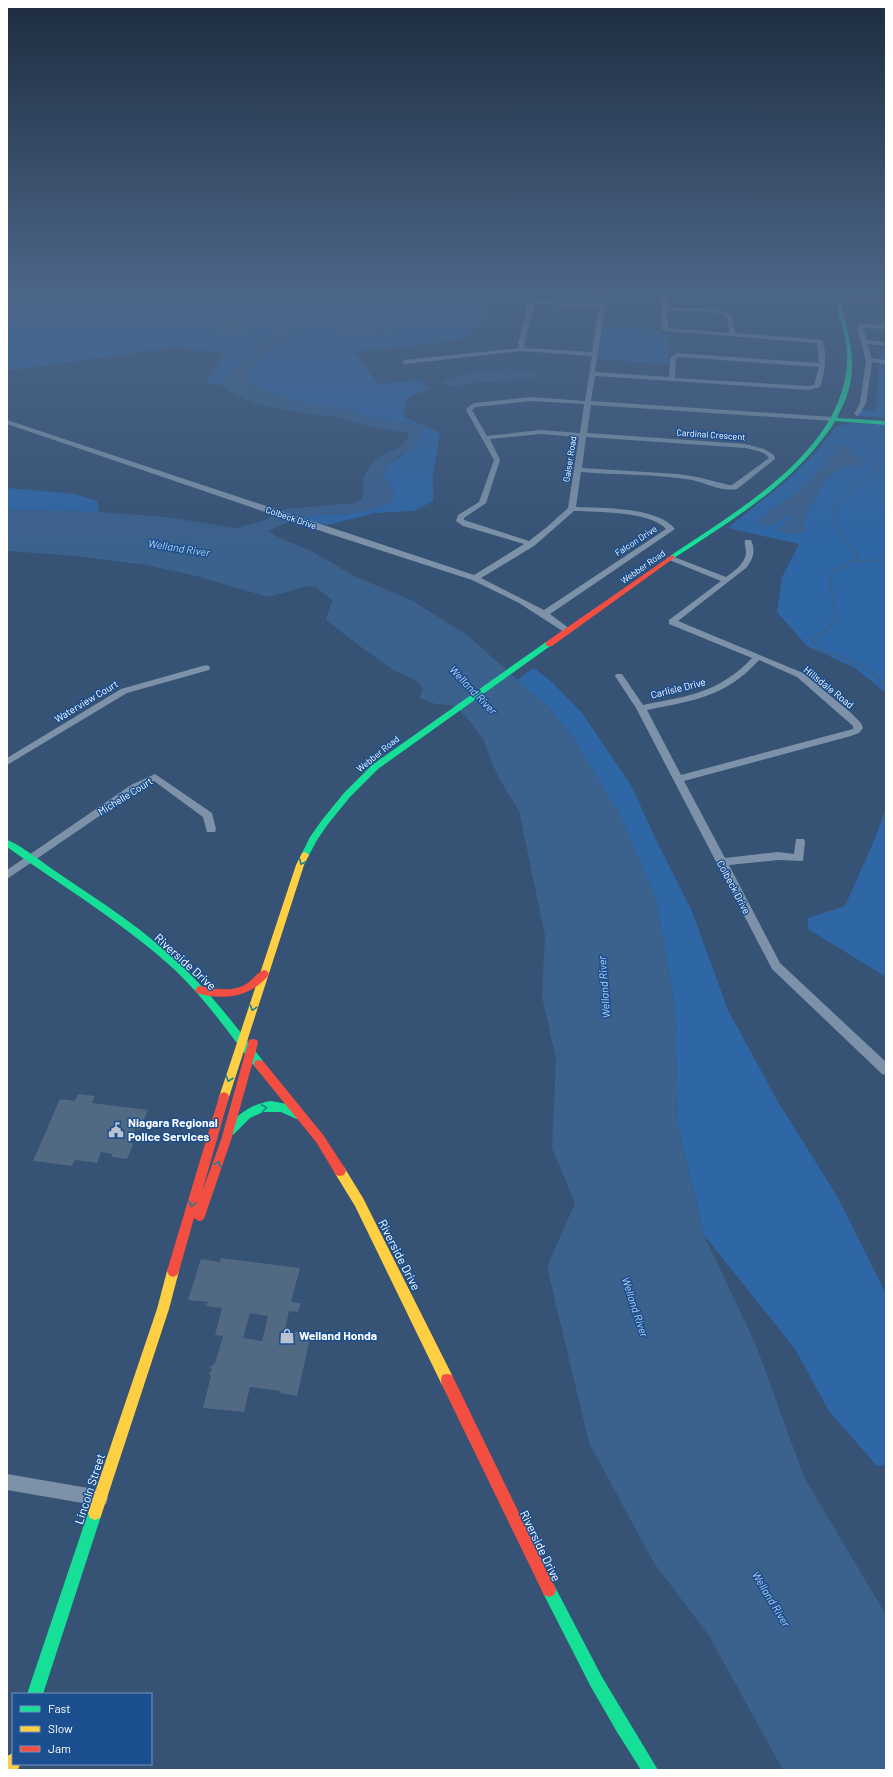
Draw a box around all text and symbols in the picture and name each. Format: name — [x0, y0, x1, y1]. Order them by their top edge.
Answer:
street label: Cardinal Crescent — [676, 427, 746, 442]
street label: Gaiser Road — [560, 435, 579, 483]
street label: Colbeck Drive — [264, 504, 318, 531]
street label: Falcon Drive — [613, 523, 659, 558]
water label: Welland River — [147, 536, 212, 559]
street label: Webber Road — [618, 547, 667, 586]
water label: Welland River — [447, 663, 501, 717]
street label: Hillsdale Road — [802, 663, 856, 711]
street label: Carlisle Drive — [649, 675, 707, 701]
street label: Waterview Court — [52, 677, 120, 725]
street label: Webber Road — [354, 733, 401, 774]
street label: Michelle Court — [96, 774, 155, 817]
one-way arrow — [299, 857, 307, 865]
street label: Colbeck Drive — [715, 858, 753, 916]
street label: Riverside Drive — [152, 930, 219, 992]
water label: Welland River — [595, 954, 612, 1019]
one-way arrow — [249, 1004, 258, 1011]
one-way arrow — [226, 1076, 234, 1083]
one-way arrow — [261, 1104, 267, 1112]
place label: Niagara Regional Police Services — [128, 1115, 218, 1143]
public building icon: Niagara Regional Police Services — [107, 1121, 125, 1139]
one-way arrow — [213, 1160, 221, 1167]
one-way arrow — [188, 1200, 197, 1207]
street label: Riverside Drive — [376, 1217, 424, 1292]
water label: Welland River — [620, 1275, 652, 1340]
shop icon: Welland Honda — [278, 1327, 296, 1345]
place label: Welland Honda — [299, 1328, 377, 1342]
street label: Lincoln Street — [71, 1452, 107, 1526]
street label: Riverside Drive — [518, 1508, 564, 1583]
water label: Welland River — [750, 1569, 794, 1630]
legend — [12, 1693, 152, 1765]
text: Fast — [48, 1701, 71, 1715]
text: Slow — [48, 1721, 73, 1735]
text: Jam — [48, 1741, 71, 1755]

